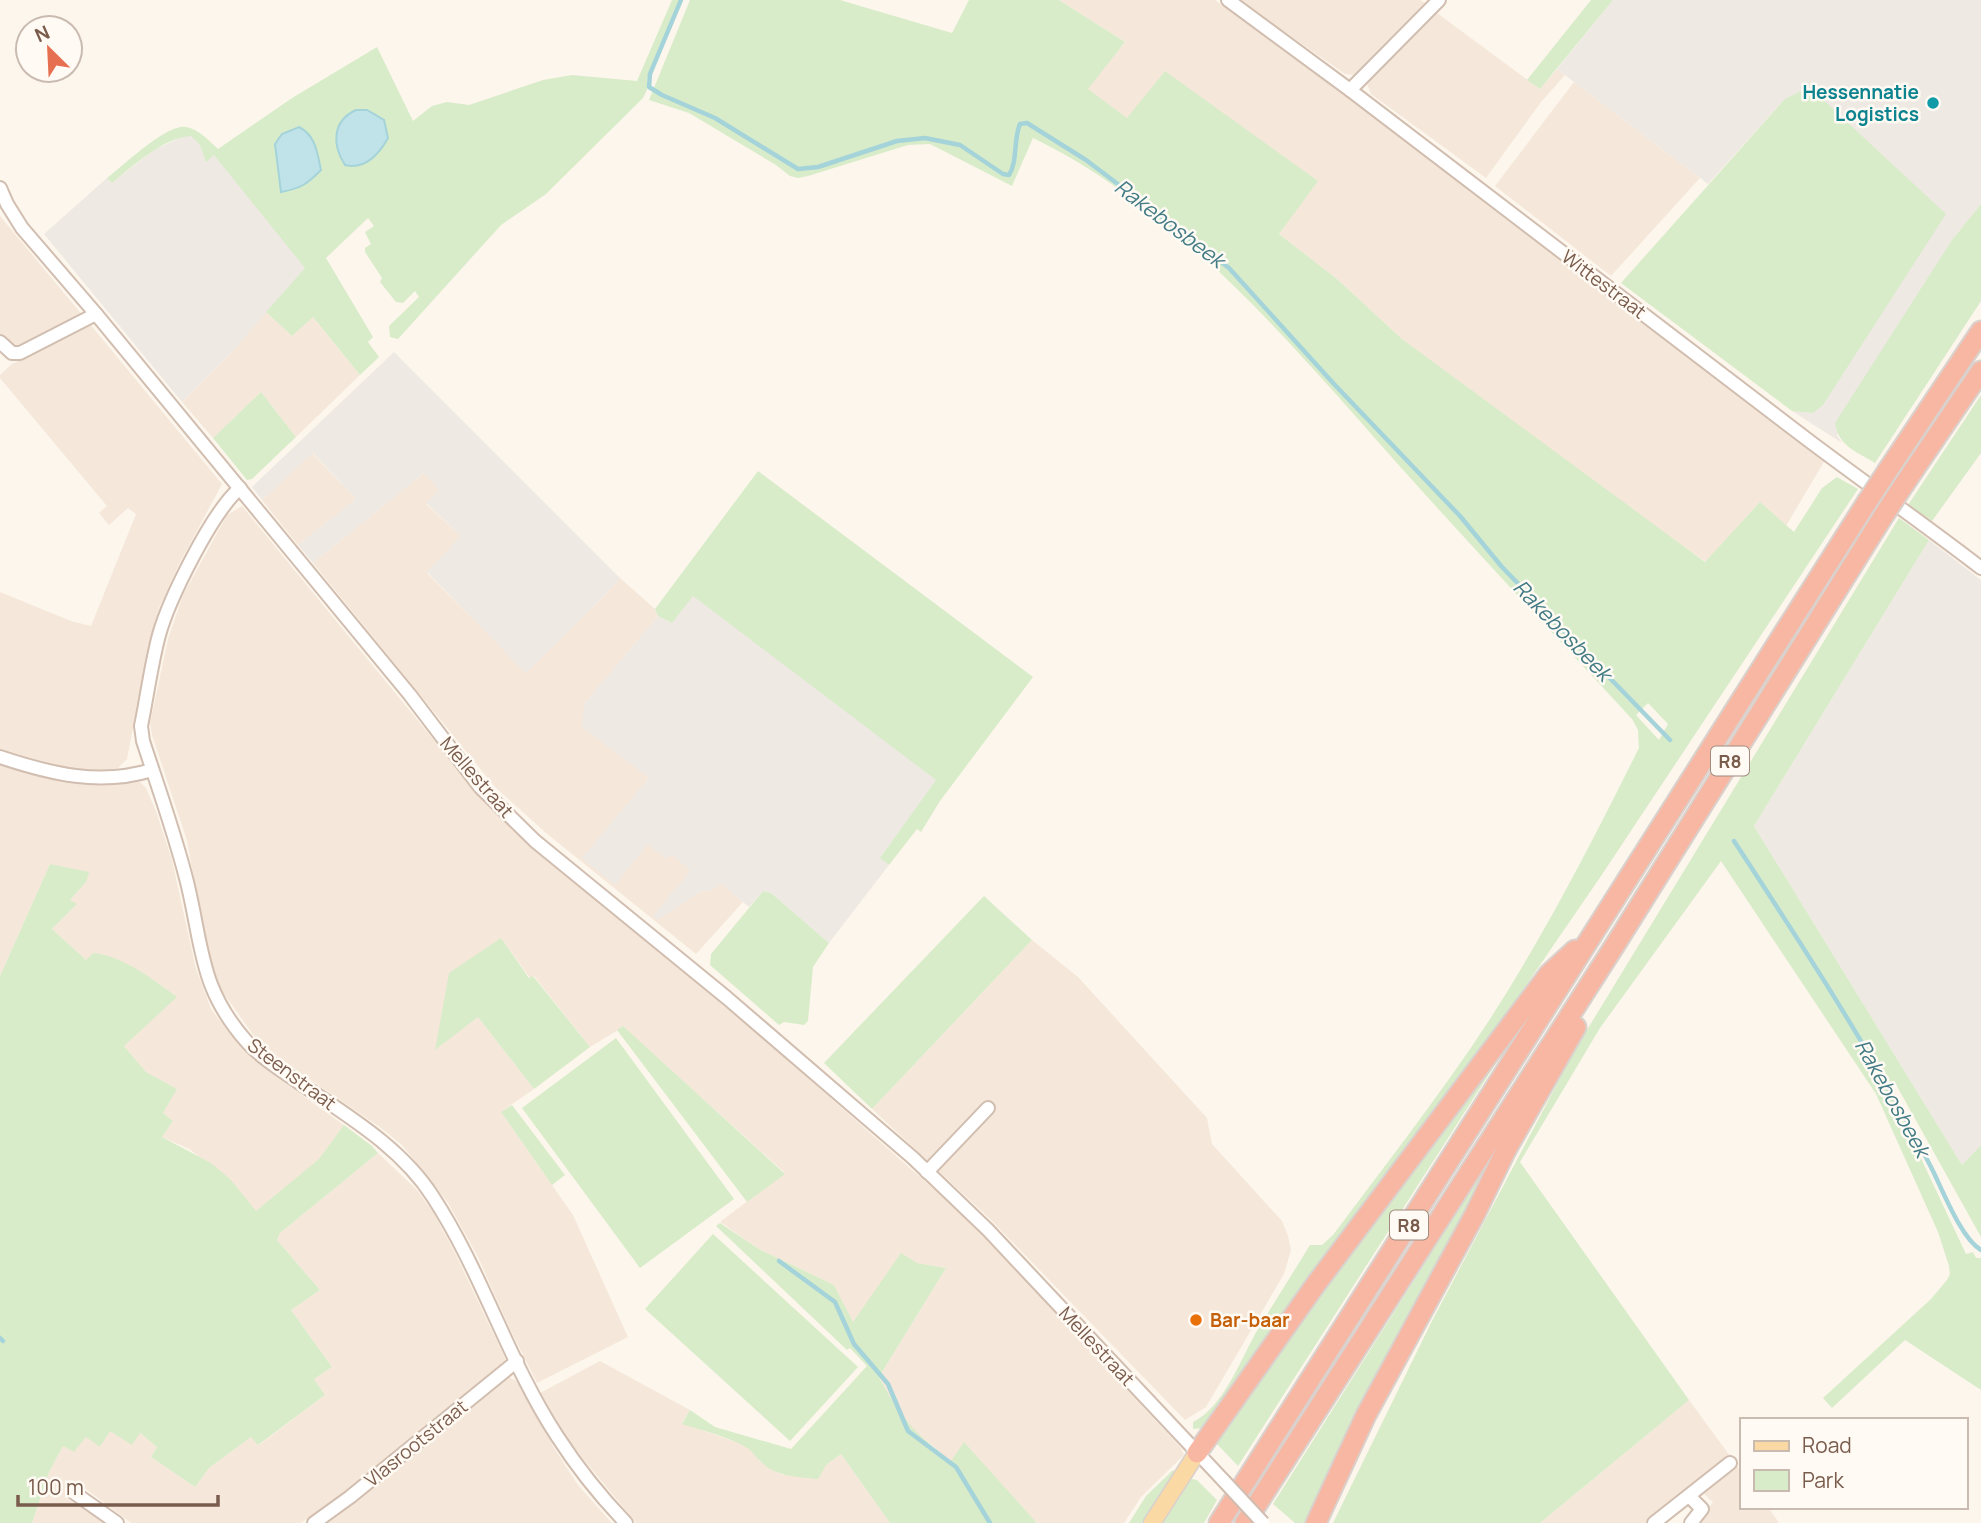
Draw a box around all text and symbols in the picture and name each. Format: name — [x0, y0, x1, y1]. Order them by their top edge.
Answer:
north arrow — [14, 14, 84, 84]
text: N — [31, 19, 54, 48]
place label: Hessennatie Logistics — [1802, 79, 1919, 127]
marker: Hessennatie Logistics — [1925, 95, 1941, 111]
water label: Rakebosbeek — [1109, 173, 1233, 275]
street label: Wittestraat — [1556, 244, 1652, 324]
water label: Rakebosbeek — [1508, 573, 1620, 689]
street label: Mellestraat — [434, 731, 520, 823]
road number: R8 — [1711, 746, 1749, 776]
street label: Steenstraat — [242, 1032, 342, 1116]
water label: Rakebosbeek — [1849, 1034, 1938, 1164]
road number: R8 — [1390, 1210, 1428, 1240]
street label: Mellestraat — [1053, 1301, 1141, 1391]
place label: Bar-baar — [1210, 1307, 1290, 1333]
marker: Bar-baar — [1188, 1312, 1204, 1328]
street label: Vlasrootstraat — [359, 1393, 473, 1493]
legend — [1740, 1418, 1967, 1509]
text: Road — [1802, 1431, 1852, 1459]
scale bar — [18, 1464, 217, 1508]
text: Park — [1802, 1466, 1844, 1494]
text: 100 m — [28, 1473, 84, 1501]

